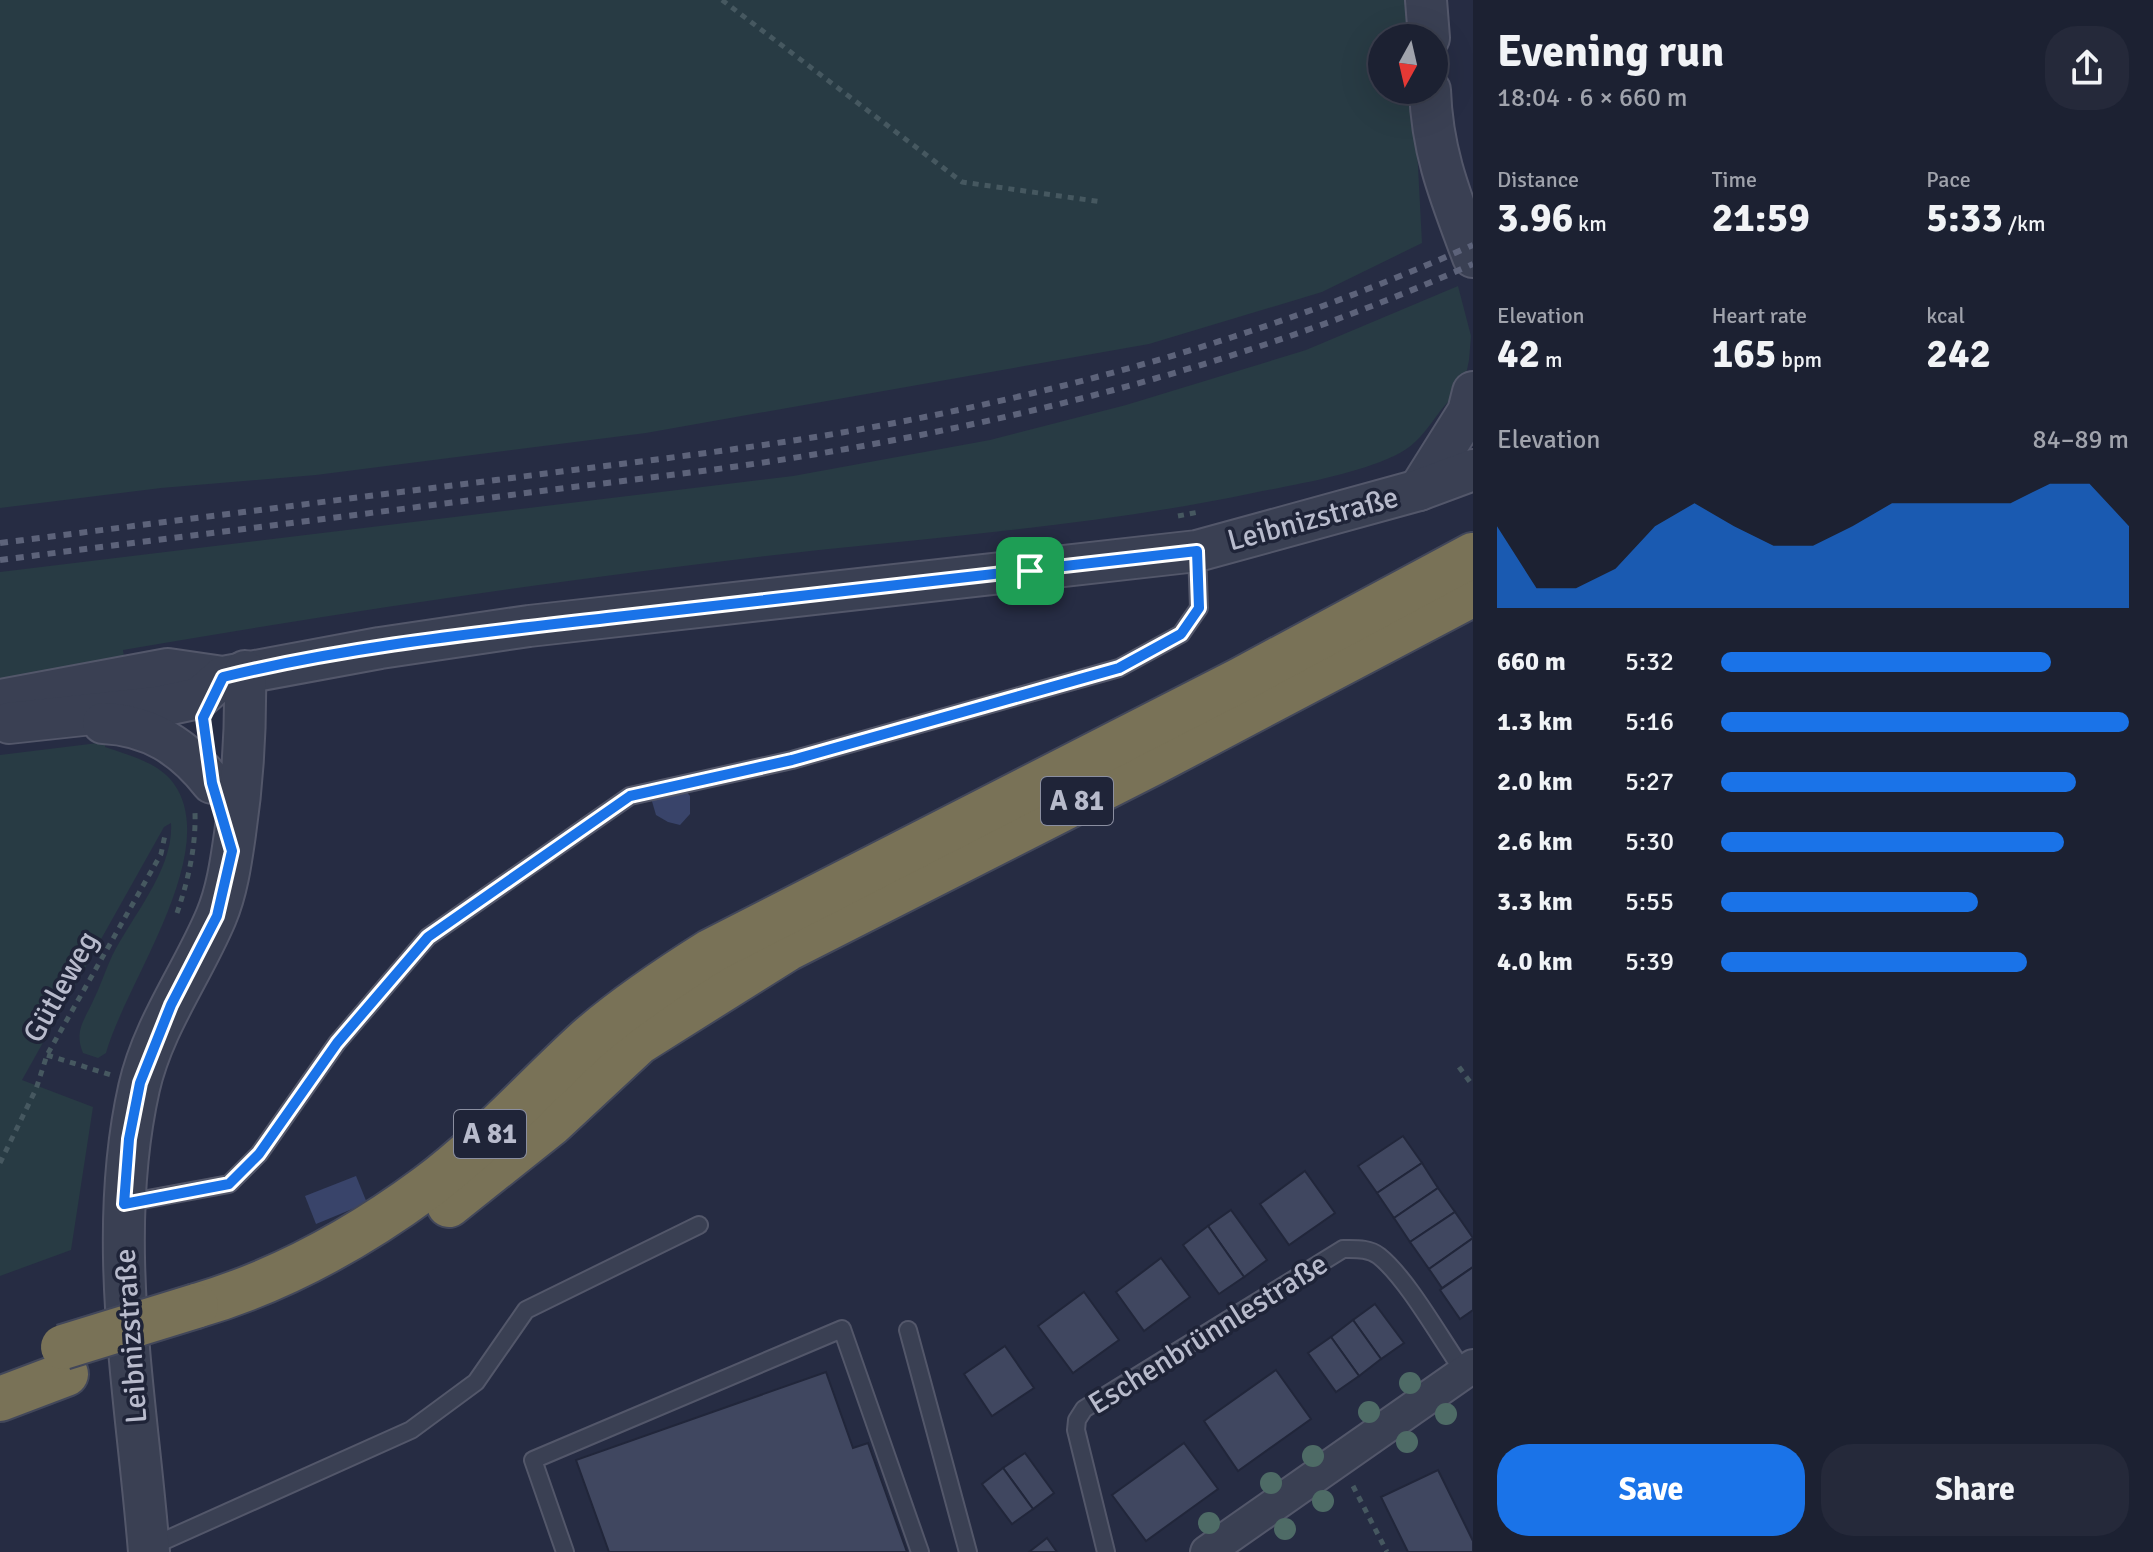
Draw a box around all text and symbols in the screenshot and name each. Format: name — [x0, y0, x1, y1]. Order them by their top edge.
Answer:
north arrow — [1368, 24, 1448, 104]
map controls — [1368, 24, 1448, 104]
text: Evening run — [1497, 25, 1724, 79]
button: share — [2045, 26, 2129, 110]
text: 18:04 · 6 × 660 m — [1497, 82, 1688, 114]
text: Distance — [1497, 166, 1579, 193]
text: Time — [1712, 166, 1757, 193]
text: Pace — [1926, 166, 1971, 193]
text: 3.96 — [1497, 193, 1573, 243]
text: 21:59 — [1712, 193, 1810, 243]
text: 5:33 — [1926, 193, 2003, 243]
text: km — [1573, 210, 1607, 237]
text: /km — [2003, 210, 2046, 237]
text: Elevation — [1497, 302, 1585, 329]
text: Heart rate — [1712, 302, 1807, 329]
text: kcal — [1926, 302, 1965, 329]
text: 42 — [1497, 329, 1540, 379]
text: 165 — [1712, 329, 1776, 379]
text: 242 — [1926, 329, 1991, 379]
text: m — [1540, 346, 1563, 373]
text: bpm — [1776, 346, 1822, 373]
text: Elevation — [1497, 424, 1601, 456]
text: 84–89 m — [2033, 424, 2129, 456]
street label: Leibnizstraße — [1224, 478, 1402, 560]
pin — [996, 537, 1064, 605]
icon: arrive — [1008, 549, 1052, 593]
text: 660 m — [1497, 646, 1566, 678]
text: 5:32 — [1625, 646, 1674, 678]
text: 1.3 km — [1497, 706, 1573, 738]
text: 5:16 — [1625, 706, 1674, 738]
text: 2.0 km — [1497, 766, 1573, 798]
text: 5:27 — [1625, 766, 1674, 798]
road number: A 81 — [1041, 777, 1113, 825]
text: 2.6 km — [1497, 826, 1573, 858]
text: 5:30 — [1625, 826, 1674, 858]
text: 3.3 km — [1497, 886, 1573, 918]
text: 5:55 — [1625, 886, 1674, 918]
street label: Gütleweg — [15, 925, 107, 1049]
text: 4.0 km — [1497, 946, 1573, 978]
text: 5:39 — [1625, 946, 1674, 978]
road number: A 81 — [454, 1110, 526, 1158]
street label: Eschenbrünnlestraße — [1082, 1245, 1334, 1423]
street label: Leibnizstraße — [106, 1247, 156, 1425]
button: Save — [1497, 1444, 1805, 1536]
button: Share — [1821, 1444, 2129, 1536]

